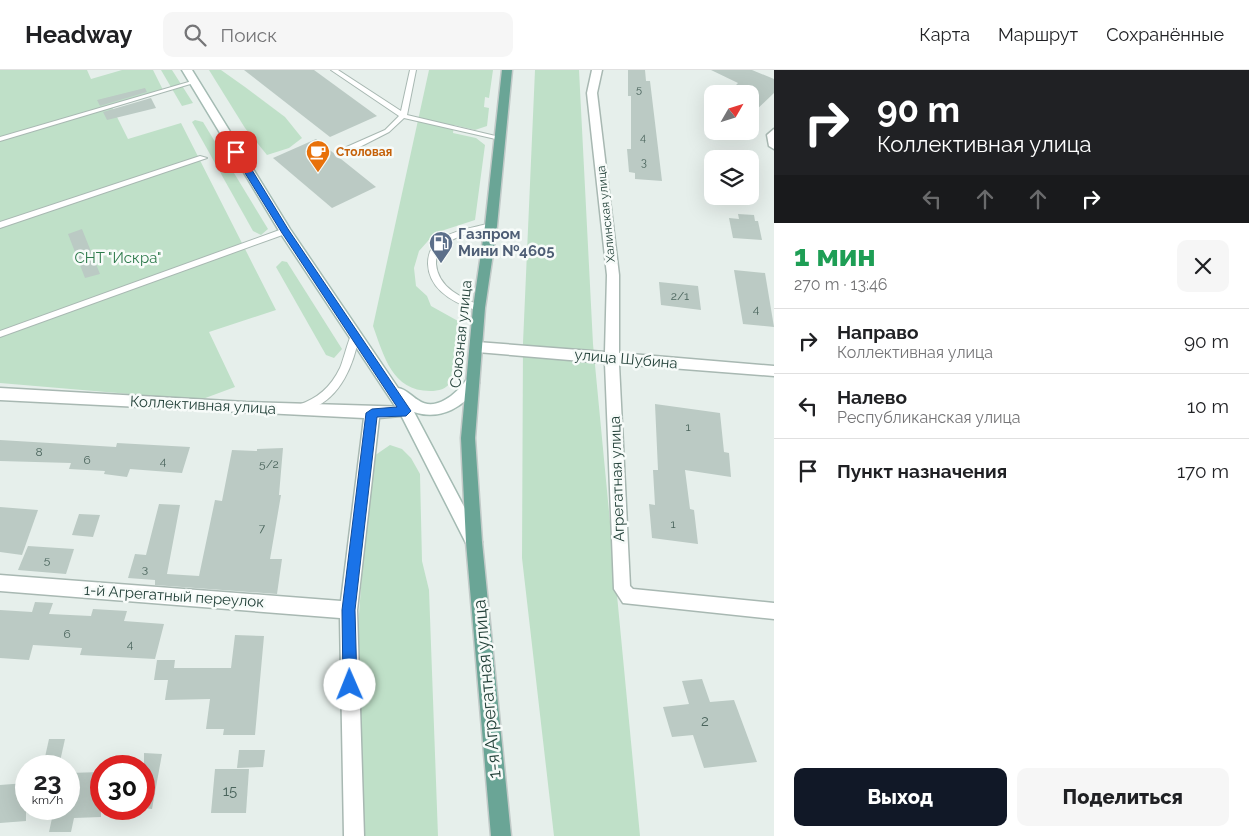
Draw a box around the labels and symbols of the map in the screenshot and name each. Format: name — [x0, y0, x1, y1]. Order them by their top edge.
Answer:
house number: 5 — [636, 83, 642, 96]
north arrow — [704, 85, 759, 140]
pin — [215, 131, 257, 173]
house number: 4 — [640, 131, 646, 144]
cafe icon: Столовая — [305, 139, 331, 173]
place label: Столовая — [336, 145, 392, 159]
house number: 3 — [641, 156, 647, 169]
street label: Халинская улица — [594, 165, 618, 263]
place label: Газпром Мини №4605 — [458, 225, 555, 260]
fuel station icon: Газпром Мини №4605 — [428, 230, 454, 264]
park label: СНТ "Искра" — [75, 249, 162, 267]
street label: Союзная улица — [446, 279, 476, 389]
house number: 2/1 — [671, 289, 689, 303]
house number: 4 — [753, 302, 760, 316]
street label: улица Шубина — [574, 346, 678, 372]
street label: Коллективная улица — [129, 392, 277, 418]
street label: Агрегатная улица — [606, 416, 628, 542]
house number: 1 — [685, 420, 691, 434]
house number: 8 — [35, 445, 43, 459]
house number: 6 — [83, 453, 91, 467]
house number: 4 — [160, 454, 167, 468]
house number: 5/2 — [259, 457, 279, 471]
house number: 1 — [670, 517, 676, 531]
house number: 7 — [259, 521, 266, 535]
house number: 5 — [44, 553, 51, 567]
house number: 3 — [142, 562, 148, 576]
street label: 1-й Агрегатный переулок — [83, 581, 265, 611]
street label: 1-я Агрегатная улица — [468, 599, 505, 780]
house number: 6 — [63, 627, 71, 641]
house number: 4 — [127, 637, 134, 651]
position arrow — [323, 658, 375, 710]
house number: 2 — [701, 712, 709, 730]
speed limit sign: 30 — [90, 755, 155, 820]
house number: 15 — [223, 782, 237, 800]

